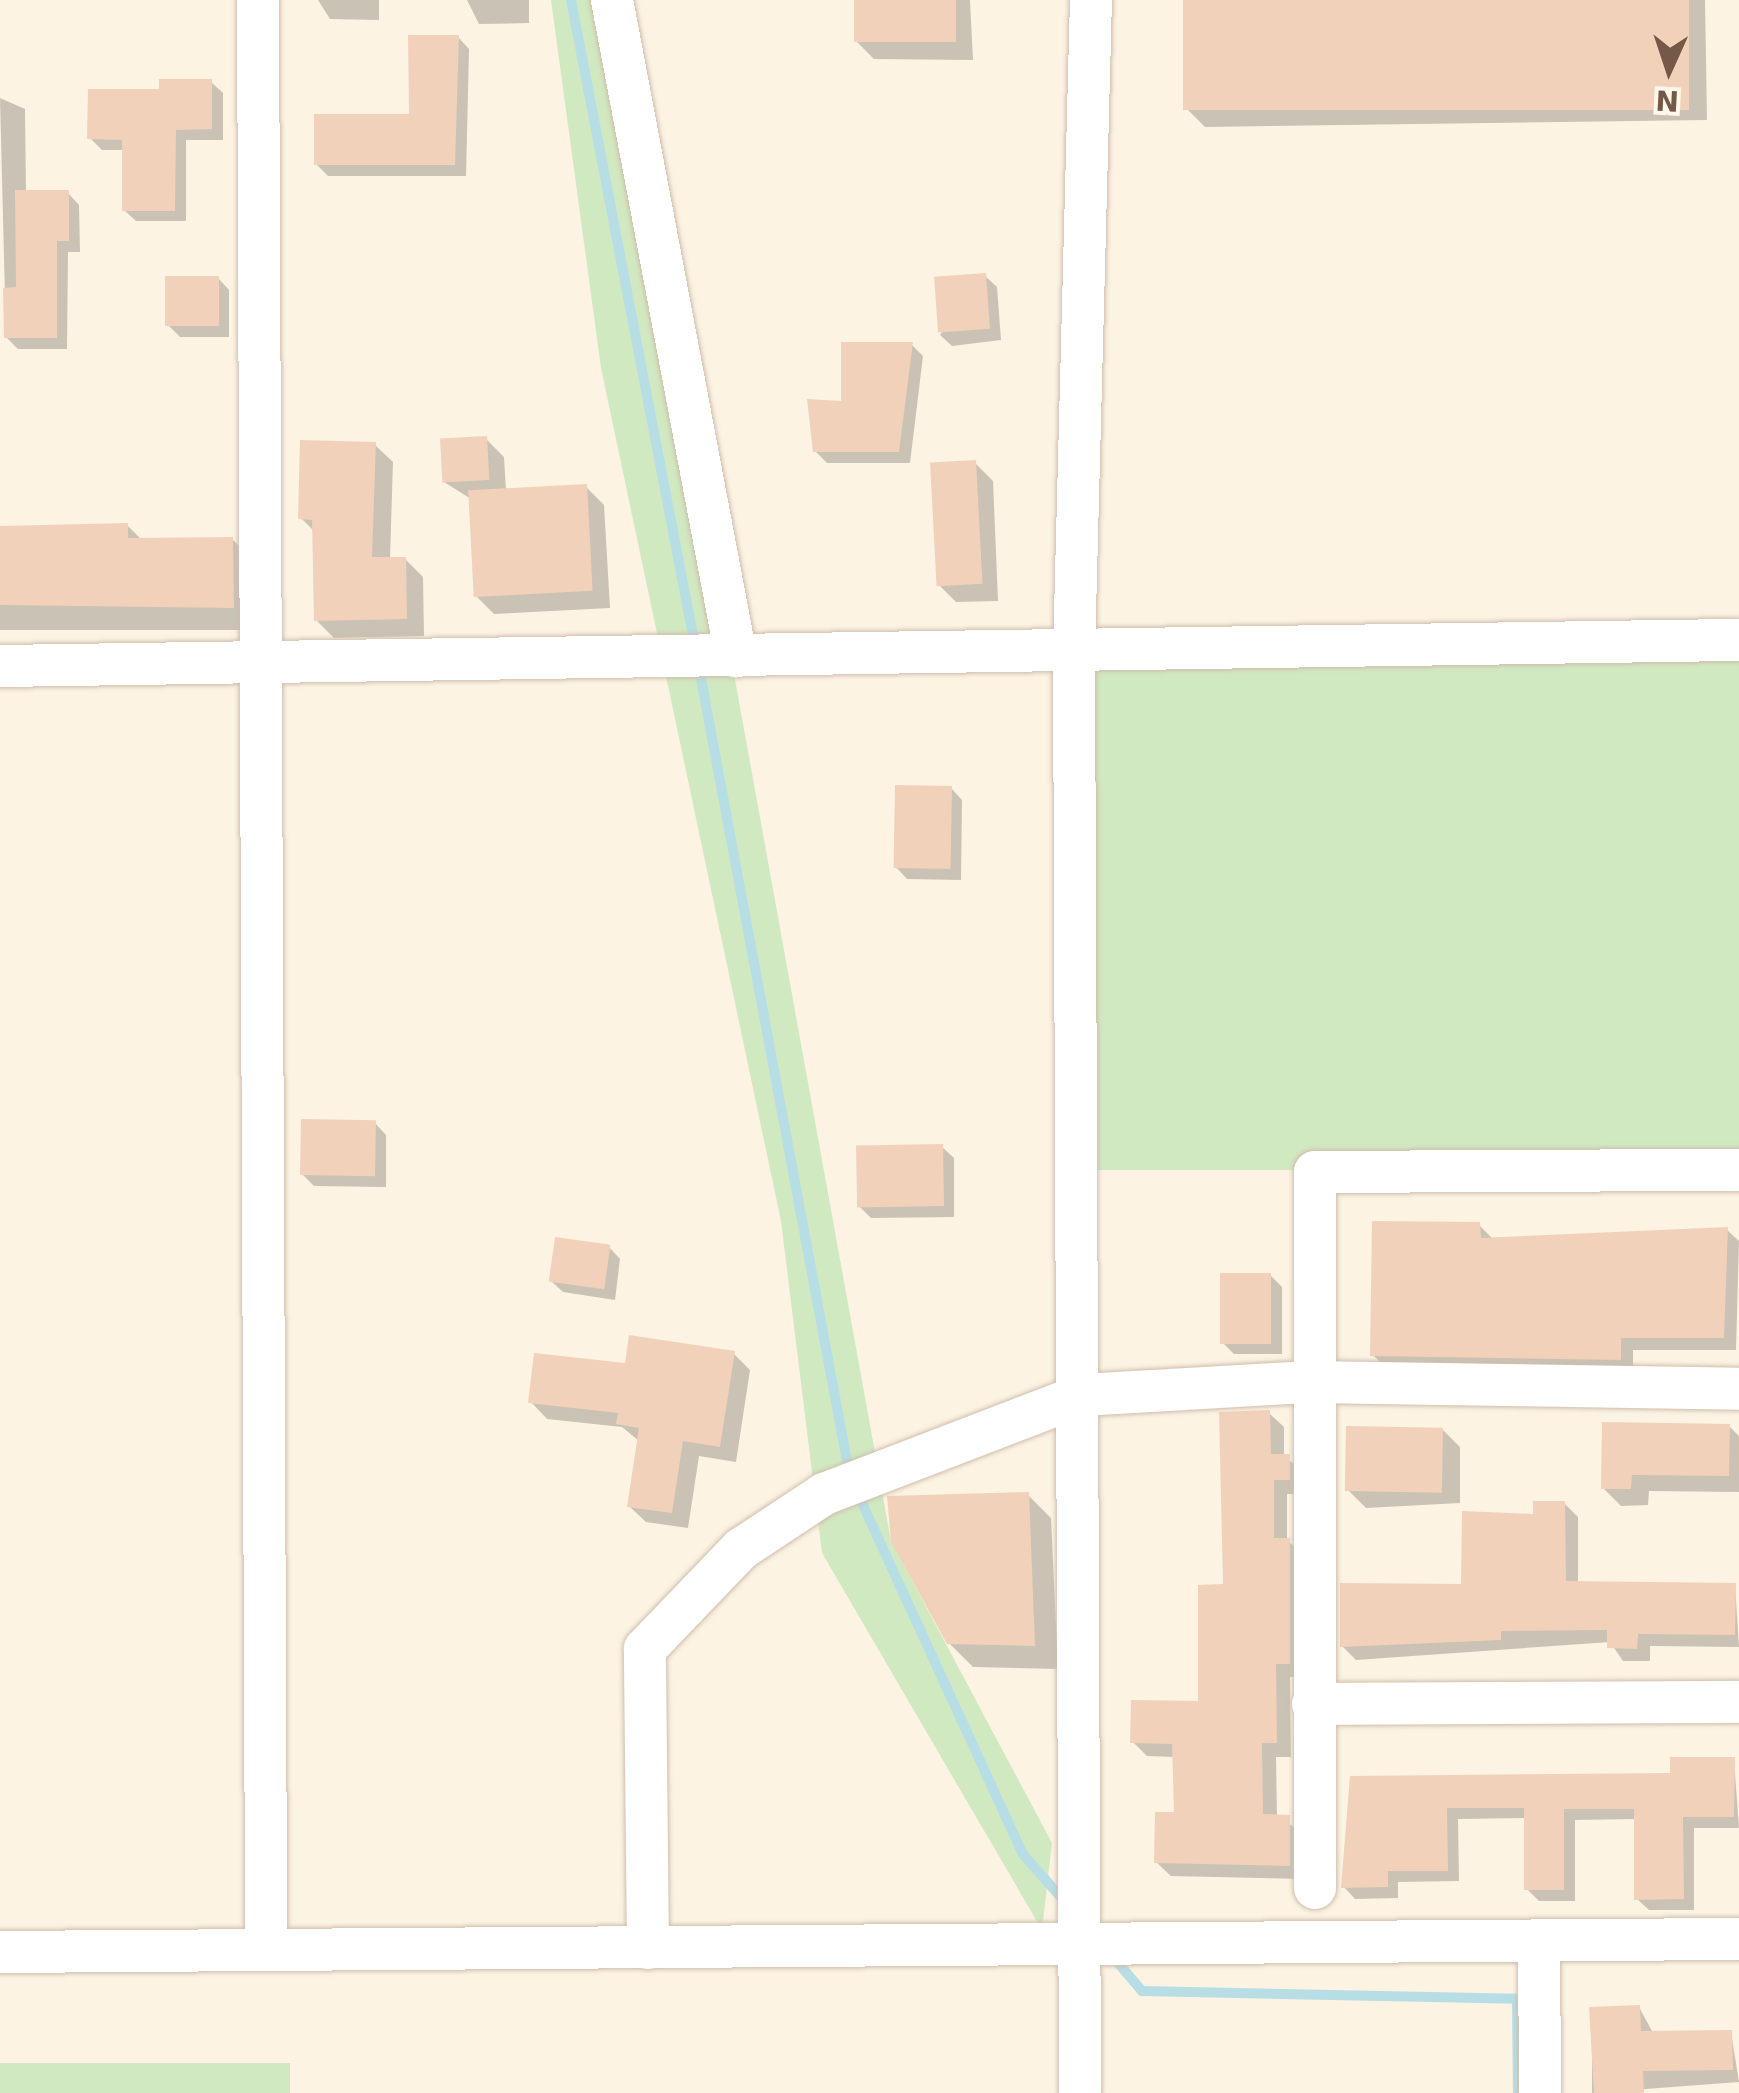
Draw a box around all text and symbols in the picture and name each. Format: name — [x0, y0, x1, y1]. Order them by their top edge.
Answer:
north arrow — [1619, 20, 1719, 120]
text: N — [1655, 83, 1680, 118]

